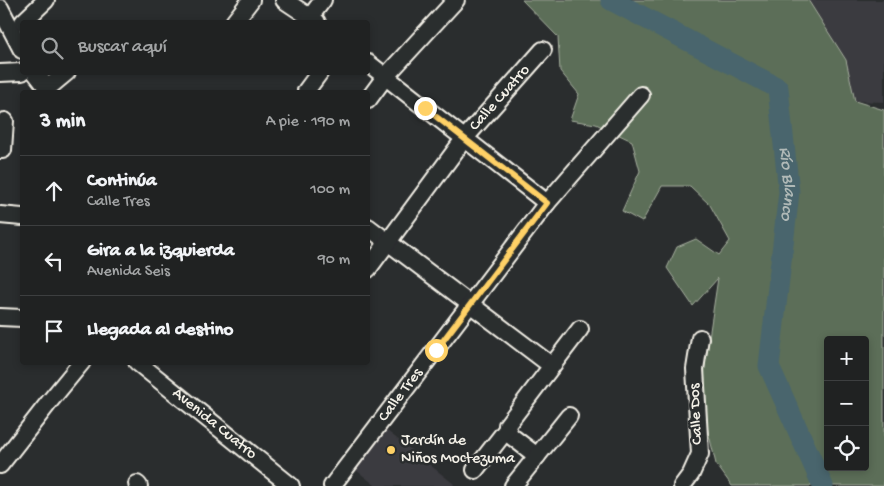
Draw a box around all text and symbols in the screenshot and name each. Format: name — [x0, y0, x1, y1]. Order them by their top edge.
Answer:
search box — [20, 20, 370, 75]
icon: search — [38, 34, 66, 62]
text: Buscar aquí — [78, 36, 167, 59]
street label: Calle Cuatro — [466, 61, 535, 135]
route end — [414, 97, 437, 120]
text: 3 min — [40, 110, 85, 135]
text: A pie · 190 m — [266, 113, 350, 132]
water label: Río Blanco — [774, 146, 800, 222]
text: Continúa — [87, 170, 157, 193]
icon: ahead — [40, 177, 68, 205]
text: 100 m — [310, 181, 350, 200]
text: Calle Tres — [87, 193, 150, 212]
text: Gira a la izquierda — [87, 240, 234, 263]
icon: left — [40, 247, 68, 275]
text: 90 m — [318, 251, 350, 270]
text: Avenida Seis — [87, 263, 170, 282]
icon: arrive — [40, 317, 68, 345]
text: Llegada al destino — [87, 319, 233, 342]
map controls — [824, 336, 869, 471]
button: + — [824, 336, 869, 381]
route start — [425, 339, 448, 362]
street label: Calle Tres — [374, 364, 428, 426]
button: − — [824, 381, 869, 426]
street label: Calle Dos — [686, 382, 708, 445]
street label: Avenida Cuatro — [168, 384, 260, 464]
button: locate — [824, 426, 869, 471]
place label: Jardín de Niños Moctezuma — [401, 432, 516, 469]
marker: Jardín de Niños Moctezuma — [385, 444, 397, 456]

